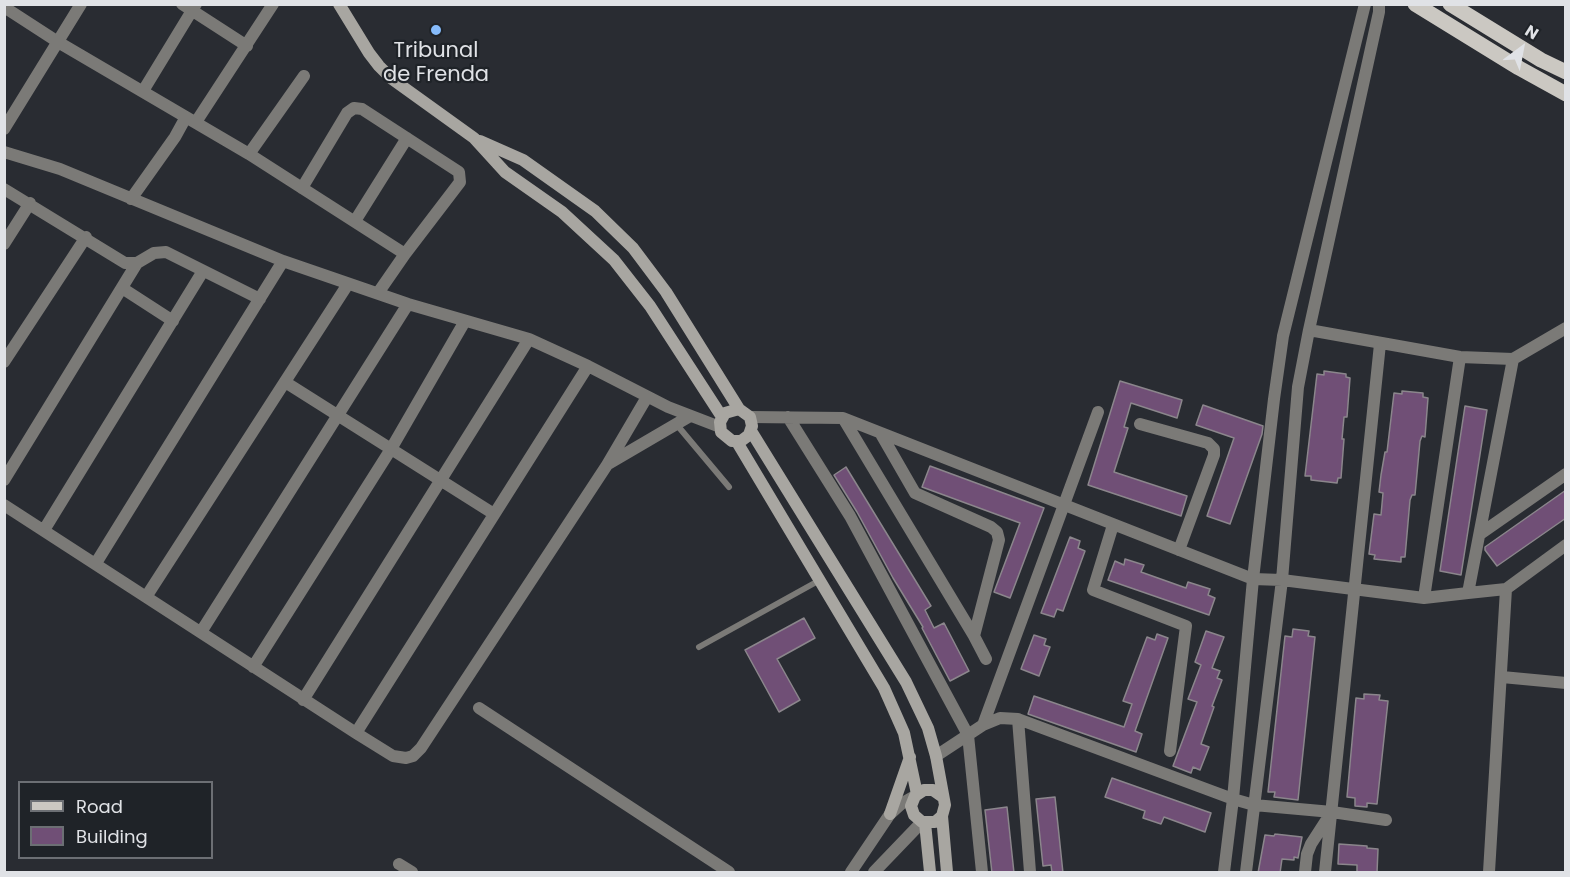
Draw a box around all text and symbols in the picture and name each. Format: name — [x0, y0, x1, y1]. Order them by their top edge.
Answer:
north arrow — [1492, 18, 1552, 78]
text: N — [1521, 19, 1543, 45]
marker: Tribunal de Frenda — [429, 23, 443, 37]
place label: Tribunal de Frenda — [383, 39, 489, 89]
legend — [18, 781, 213, 859]
text: Road — [76, 794, 123, 819]
text: Building — [76, 824, 148, 849]

